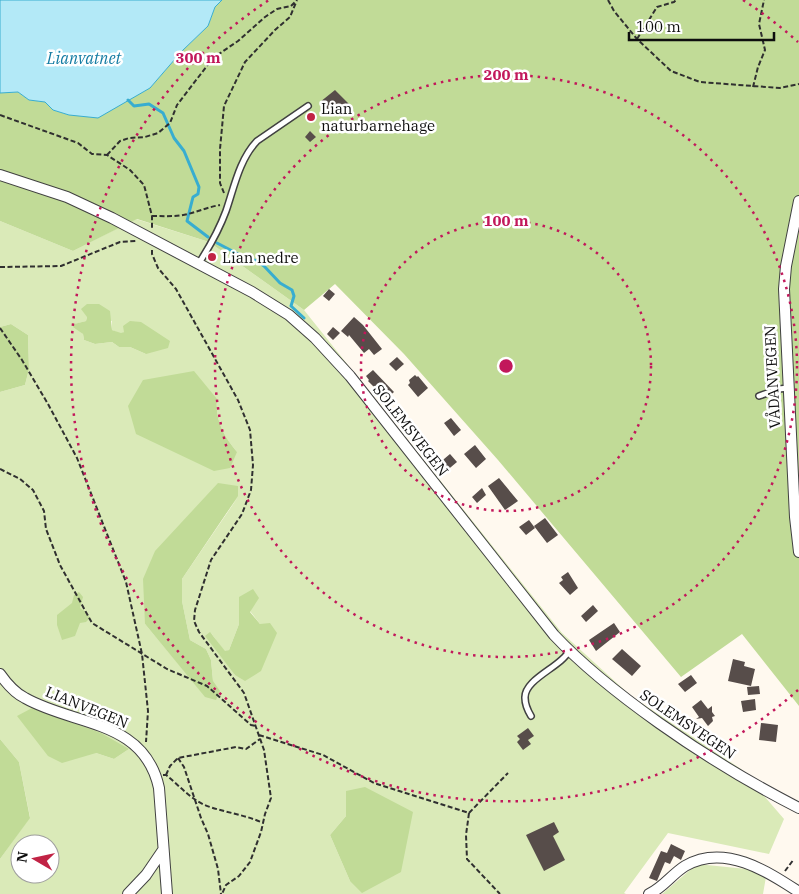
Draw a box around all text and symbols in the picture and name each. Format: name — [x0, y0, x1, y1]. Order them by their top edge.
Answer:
scale bar — [629, 10, 774, 42]
text: 100 m — [636, 17, 681, 36]
water label: Lianvatnet — [46, 48, 123, 68]
text: 300 m — [175, 48, 221, 67]
text: 200 m — [483, 65, 529, 84]
place label: Lian naturbarnehage — [321, 99, 435, 135]
marker: Lian naturbarnehage — [305, 111, 317, 123]
text: 100 m — [483, 211, 529, 230]
place label: Lian nedre — [222, 248, 298, 267]
marker: Lian nedre — [206, 251, 218, 263]
street label: VÅDANVEGEN — [760, 325, 784, 429]
centre of rings — [497, 357, 515, 375]
street label: SOLEMSVEGEN — [369, 380, 453, 480]
street label: LIANVEGEN — [43, 682, 131, 732]
street label: SOLEMSVEGEN — [636, 685, 740, 763]
north arrow — [10, 834, 60, 884]
text: N — [12, 850, 32, 864]

